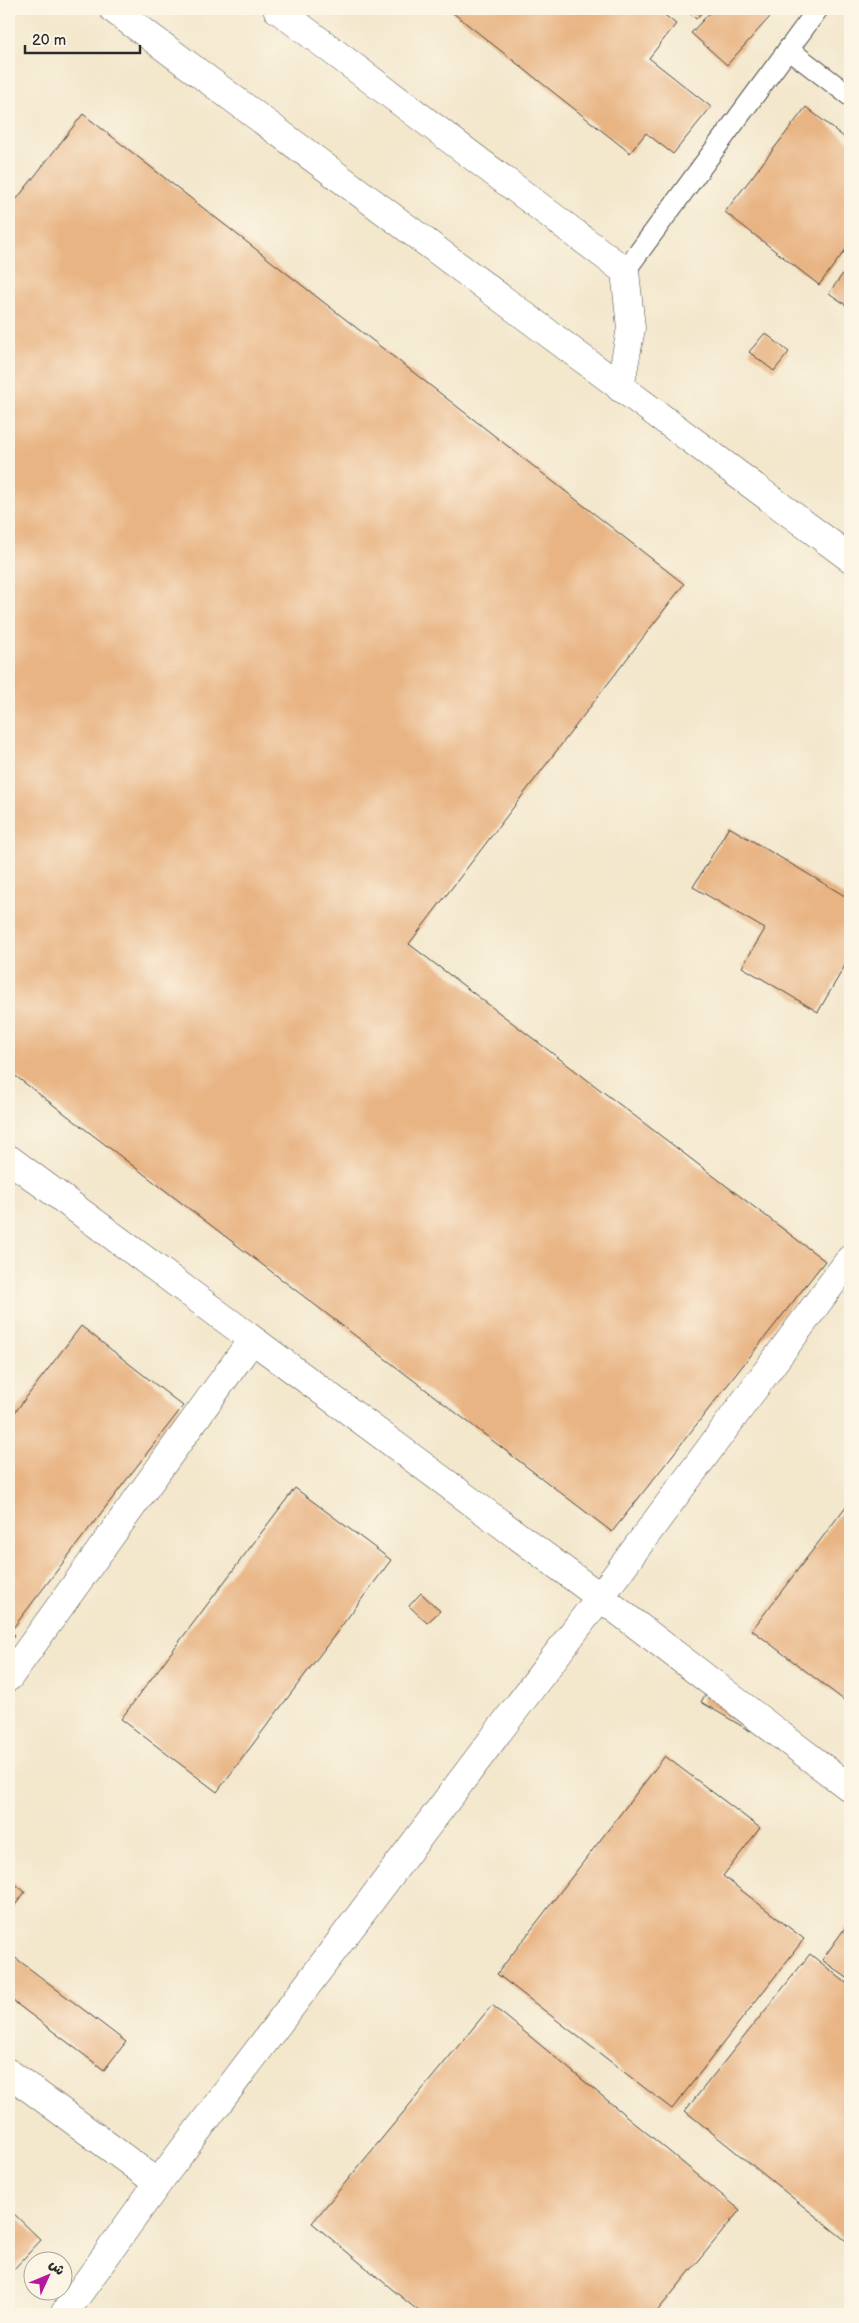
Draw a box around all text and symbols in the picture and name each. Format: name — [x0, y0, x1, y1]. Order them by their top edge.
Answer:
scale bar — [25, 22, 140, 54]
text: 20 m — [32, 31, 66, 50]
north arrow — [22, 2250, 72, 2300]
text: ش — [46, 2256, 68, 2279]

